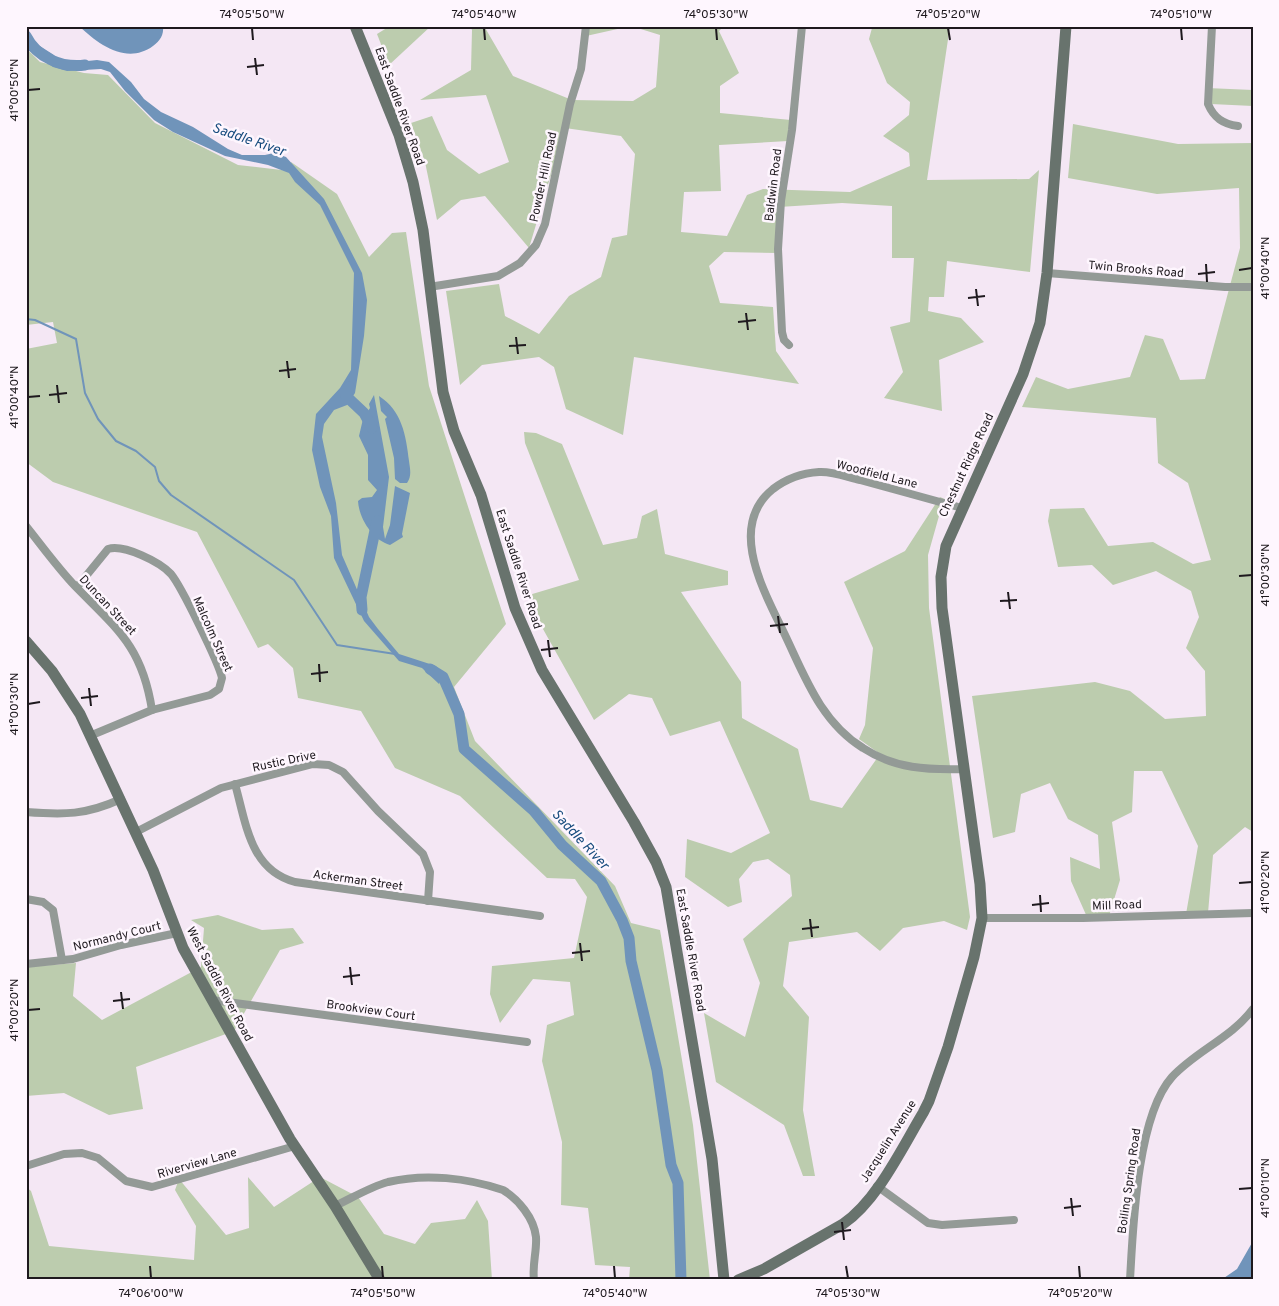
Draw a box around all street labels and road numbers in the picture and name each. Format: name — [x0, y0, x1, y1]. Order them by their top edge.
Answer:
street label: East Saddle River Road — [370, 45, 428, 168]
street label: Powder Hill Road — [527, 131, 561, 224]
street label: Baldwin Road — [762, 148, 786, 222]
street label: Twin Brooks Road — [1087, 258, 1184, 282]
street label: Chestnut Ridge Road — [936, 411, 998, 520]
street label: Woodfield Lane — [834, 457, 919, 493]
street label: East Saddle River Road — [491, 507, 545, 631]
street label: Duncan Street — [75, 572, 139, 639]
street label: Malcolm Street — [188, 594, 236, 675]
street label: Rustic Drive — [251, 747, 318, 777]
street label: Ackerman Street — [312, 867, 404, 895]
street label: East Saddle River Road — [671, 887, 709, 1013]
street label: Mill Road — [1092, 897, 1142, 915]
street label: Normandy Court — [72, 918, 163, 956]
street label: West Saddle River Road — [182, 924, 256, 1045]
street label: Brookview Court — [325, 997, 416, 1025]
street label: Jacquelin Avenue — [857, 1097, 921, 1186]
street label: Boiling Spring Road — [1115, 1127, 1145, 1235]
street label: Riverview Lane — [156, 1145, 239, 1183]

